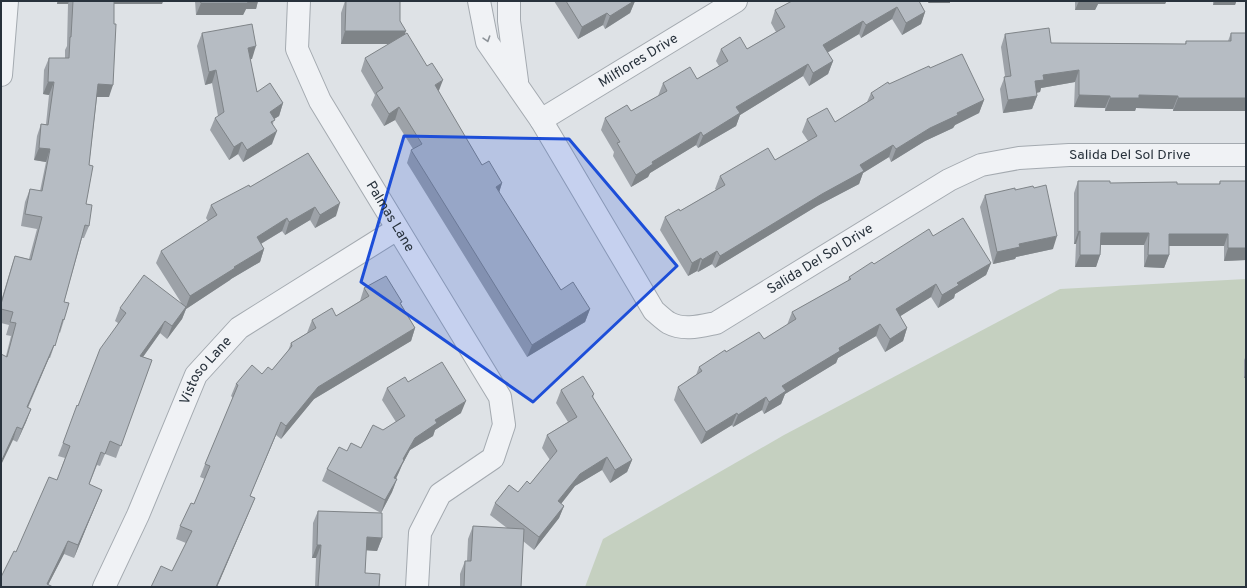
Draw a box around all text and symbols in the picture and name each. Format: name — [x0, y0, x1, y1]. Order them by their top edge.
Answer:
street label: Milflores Drive — [595, 30, 681, 91]
one-way arrow — [482, 35, 491, 42]
street label: Salida Del Sol Drive — [1069, 147, 1191, 164]
street label: Palmas Lane — [362, 178, 418, 255]
street label: Salida Del Sol Drive — [764, 220, 876, 298]
street label: Vistoso Lane — [176, 333, 235, 407]

